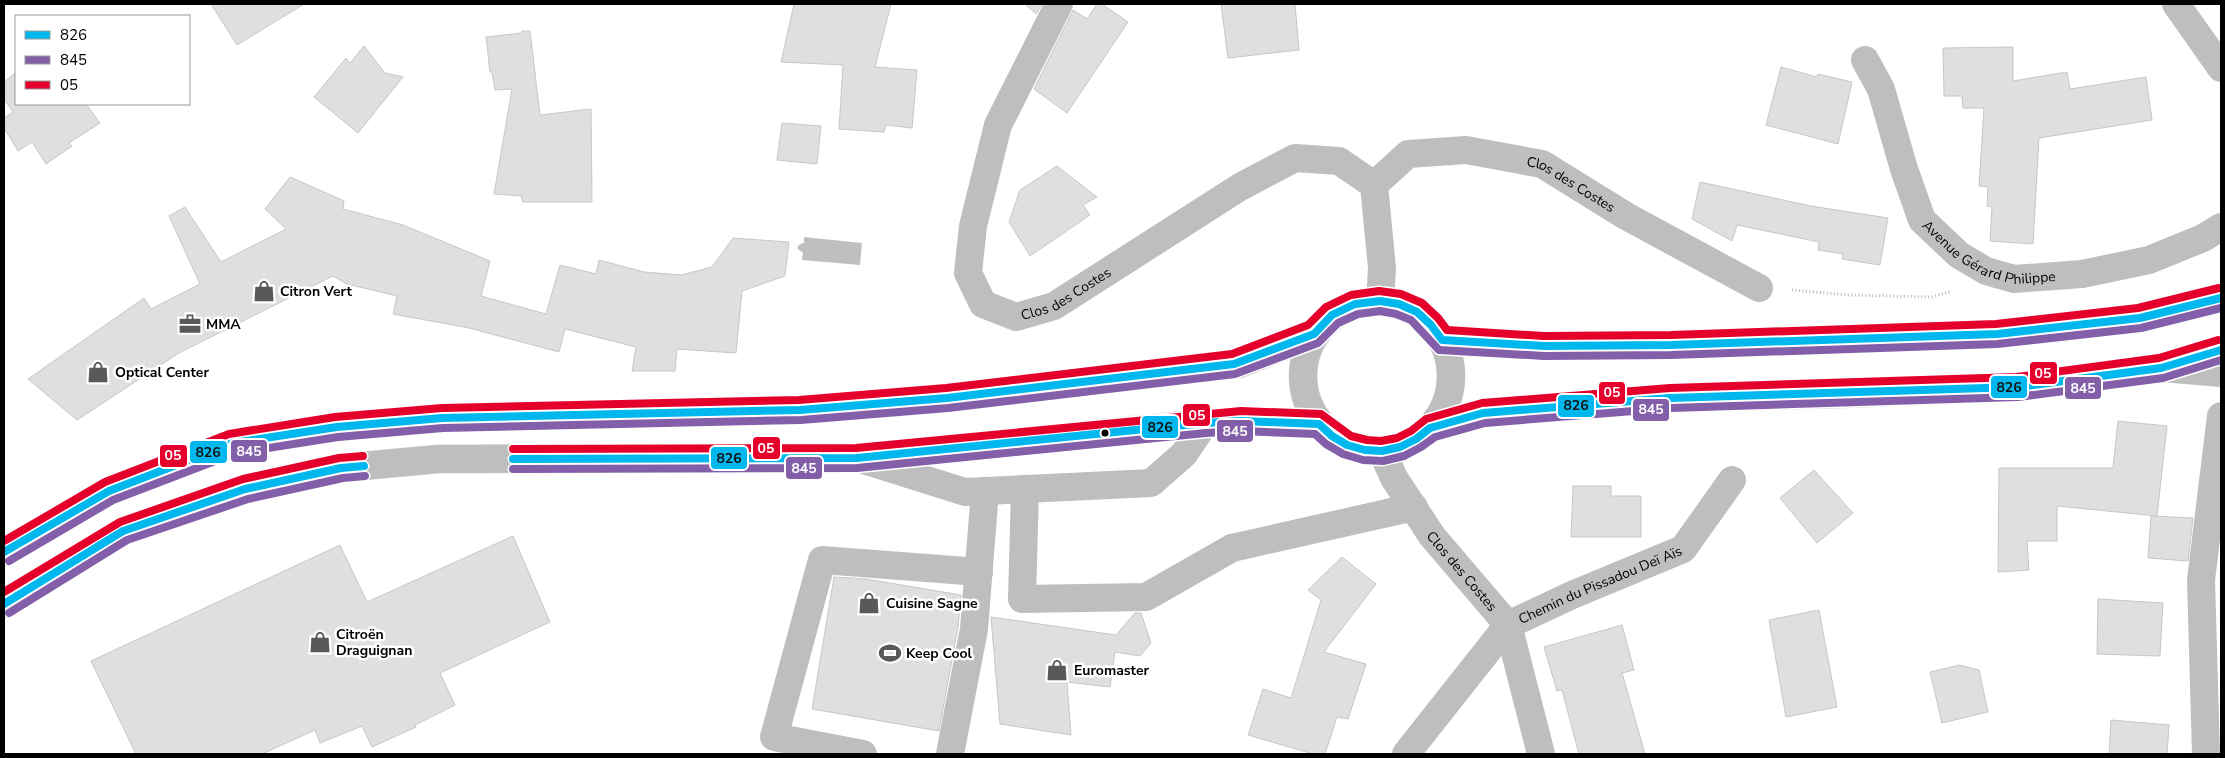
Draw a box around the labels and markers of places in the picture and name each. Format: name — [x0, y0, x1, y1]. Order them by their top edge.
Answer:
shop icon: Citron Vert — [251, 278, 277, 304]
place label: Citron Vert — [280, 282, 352, 301]
office icon: MMA — [177, 311, 203, 337]
place label: MMA — [206, 315, 241, 334]
shop icon: Optical Center — [85, 359, 111, 385]
place label: Optical Center — [115, 363, 209, 382]
unlabelled marker — [1100, 428, 1110, 438]
shop icon: Cuisine Sagne — [856, 590, 882, 616]
place label: Cuisine Sagne — [886, 594, 978, 613]
place label: Citroën Draguignan — [336, 625, 412, 660]
shop icon: Citroën Draguignan — [307, 629, 333, 655]
sports icon: Keep Cool — [877, 640, 903, 666]
place label: Keep Cool — [906, 644, 973, 663]
shop icon: Euromaster — [1044, 657, 1070, 683]
place label: Euromaster — [1074, 661, 1149, 680]

